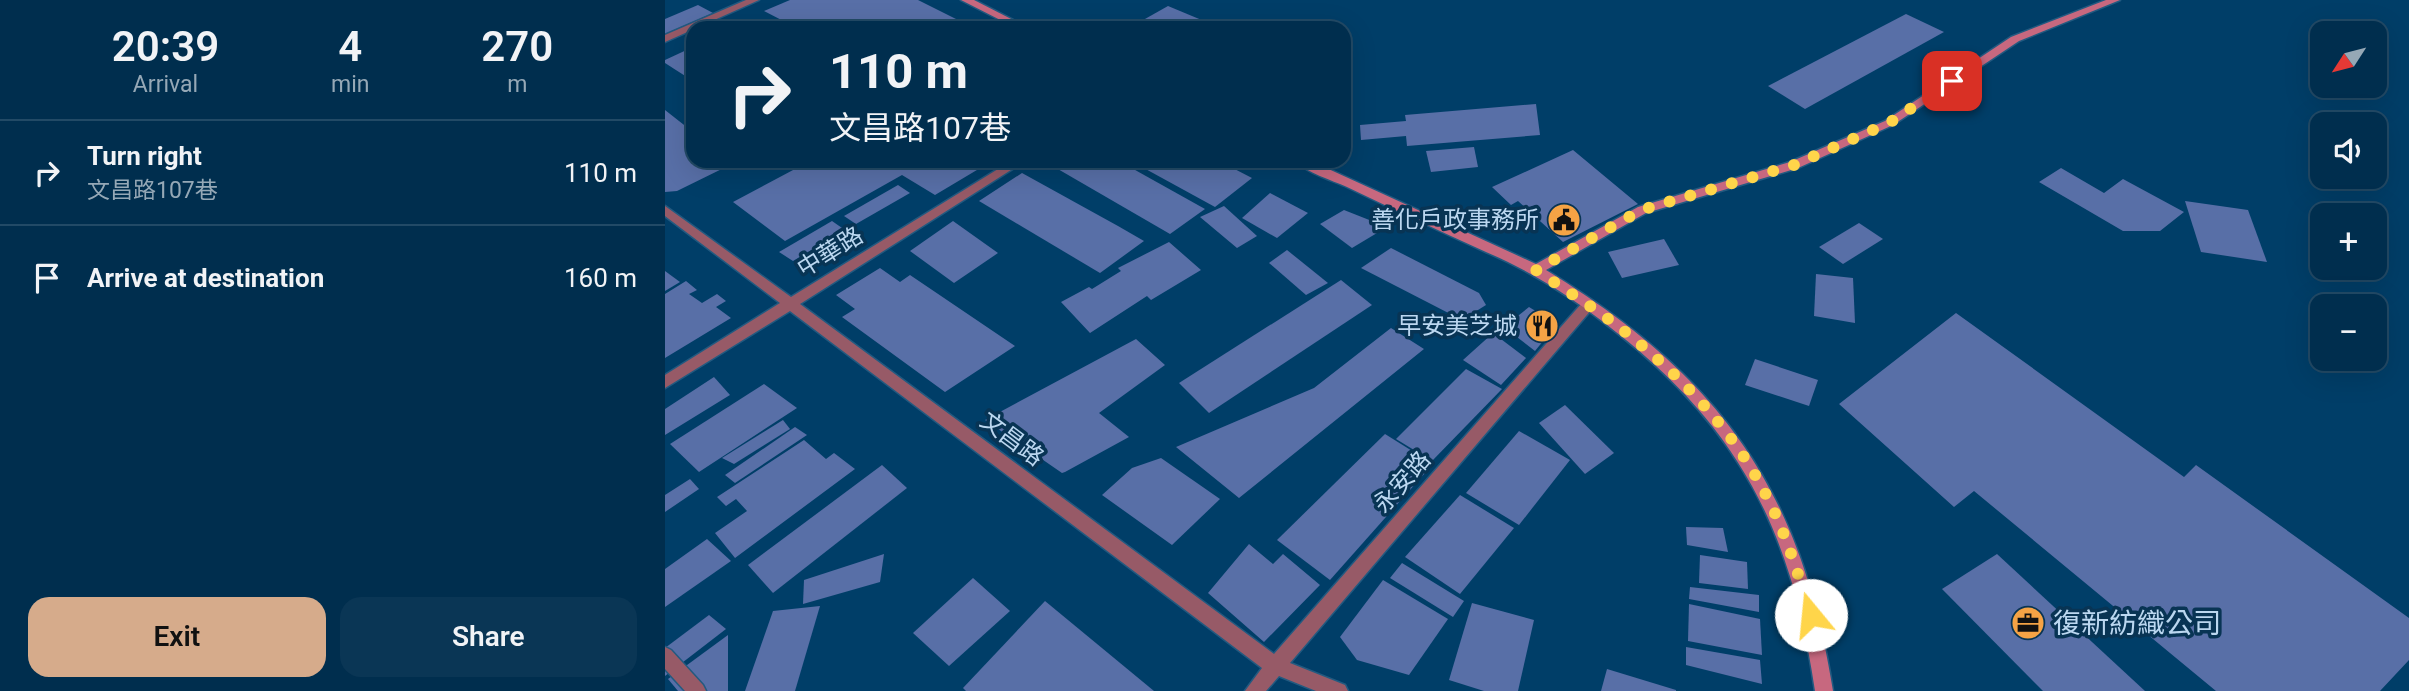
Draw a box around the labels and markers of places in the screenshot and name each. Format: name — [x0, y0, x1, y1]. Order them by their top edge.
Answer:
pin — [1922, 51, 1982, 111]
public building icon: 善化戶政事務所 — [1545, 201, 1583, 239]
place label: 善化戶政事務所 — [1371, 206, 1539, 234]
restaurant icon: 早安美芝城 — [1523, 307, 1561, 345]
place label: 早安美芝城 — [1397, 312, 1517, 340]
office icon: 復新紡織公司 — [2009, 604, 2047, 642]
place label: 復新紡織公司 — [2053, 607, 2221, 640]

